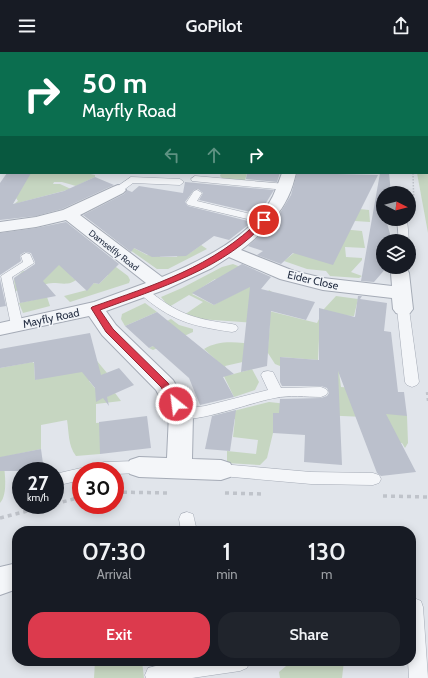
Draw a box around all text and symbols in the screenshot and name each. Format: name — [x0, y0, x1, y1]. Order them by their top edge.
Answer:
icon: menu — [16, 15, 38, 37]
text: GoPilot — [186, 15, 242, 37]
icon: share — [390, 15, 412, 37]
text: 50 m — [82, 66, 147, 100]
icon: right — [16, 68, 68, 120]
text: Mayfly Road — [82, 100, 176, 122]
icon: left — [161, 144, 183, 166]
icon: ahead — [203, 144, 225, 166]
icon: right — [245, 144, 267, 166]
north arrow — [376, 186, 416, 226]
map controls — [376, 186, 416, 274]
pin — [247, 203, 281, 237]
icon: arrive — [253, 209, 275, 231]
street label: Damselfly Road — [87, 227, 141, 273]
button: layers — [376, 234, 416, 274]
street label: Eider Close — [286, 267, 340, 293]
street label: Mayfly Road — [21, 305, 81, 331]
position arrow — [155, 383, 197, 425]
speed limit sign: 30 — [72, 462, 124, 514]
text: 27 — [28, 471, 48, 495]
text: km/h — [27, 491, 49, 504]
text: 07:30 — [82, 537, 146, 566]
text: 1 — [223, 537, 231, 566]
text: 130 — [308, 537, 346, 566]
text: Arrival — [97, 566, 131, 582]
text: min — [216, 566, 238, 582]
text: m — [321, 566, 332, 582]
button: Exit — [28, 612, 210, 658]
button: Share — [218, 612, 400, 658]

